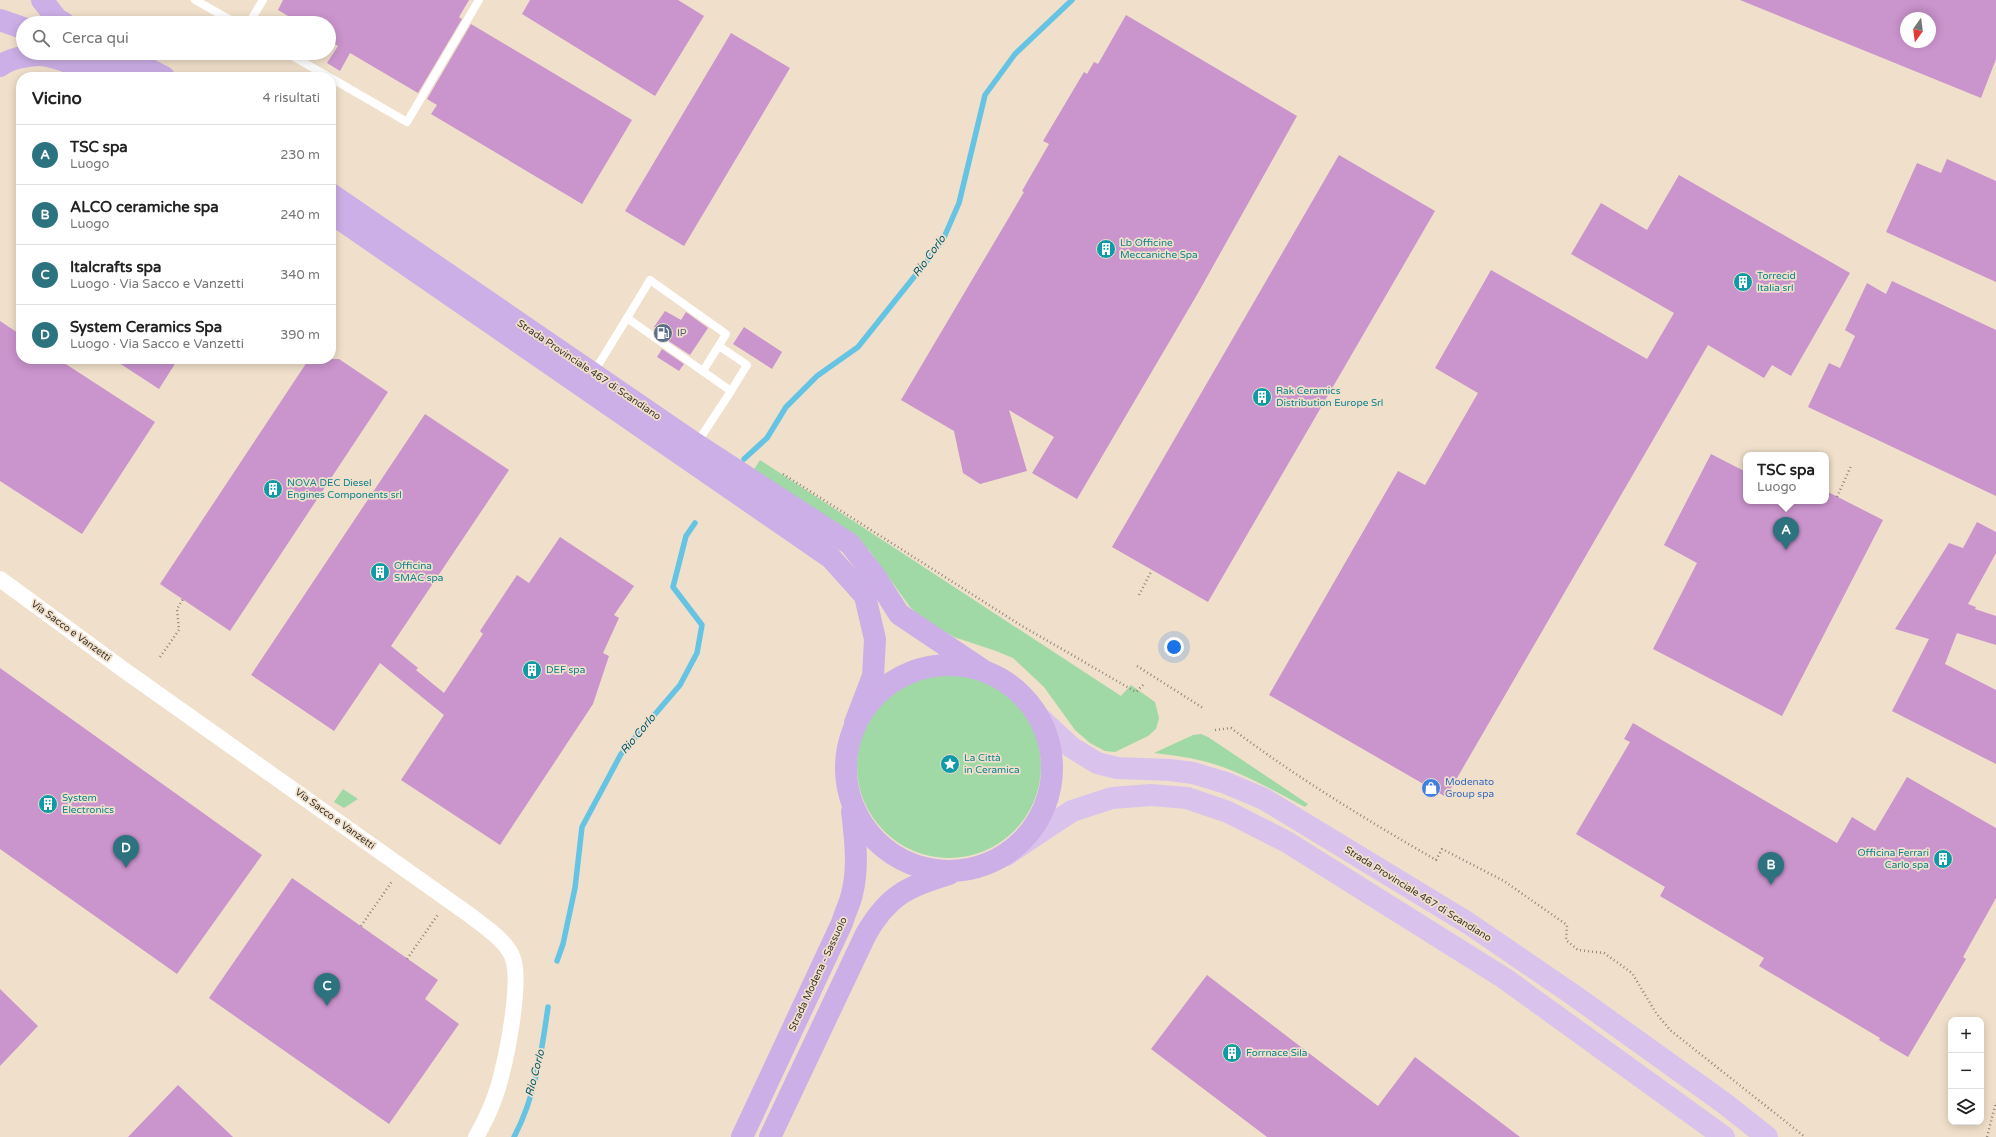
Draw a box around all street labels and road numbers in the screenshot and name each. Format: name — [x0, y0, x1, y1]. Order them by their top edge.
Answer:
street label: Strada Provinciale 467 di Scandiano — [515, 317, 663, 423]
street label: Via Sacco e Vanzetti — [29, 598, 113, 664]
street label: Via Sacco e Vanzetti — [293, 786, 377, 852]
street label: Strada Provinciale 467 di Scandiano — [1342, 844, 1494, 944]
street label: Strada Modena - Sassuolo — [786, 915, 850, 1033]

